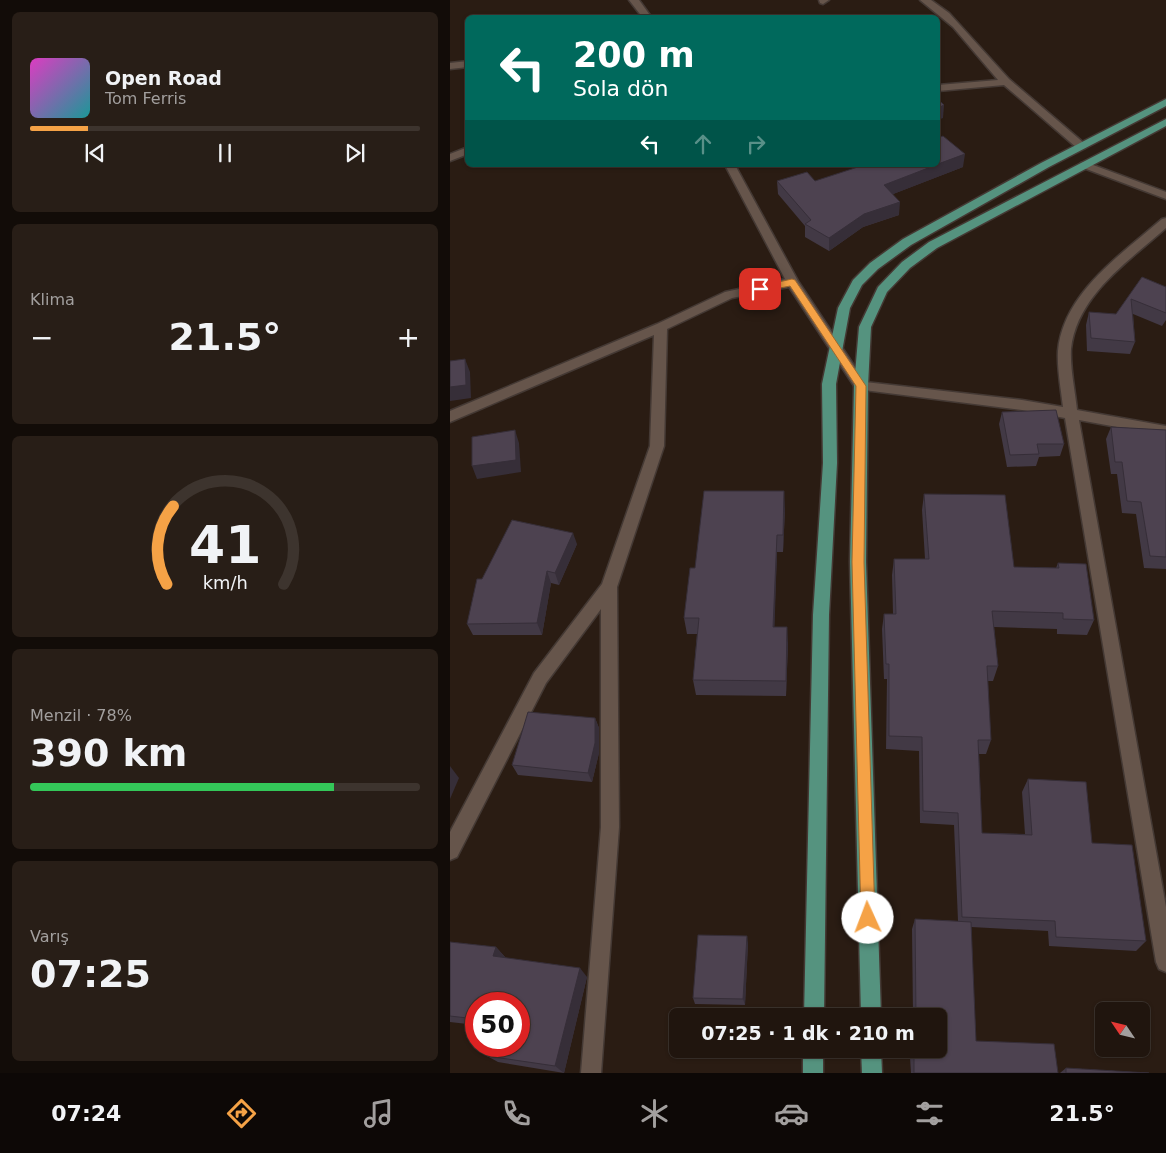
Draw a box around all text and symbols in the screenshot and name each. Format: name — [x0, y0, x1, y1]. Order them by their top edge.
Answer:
icon: left — [490, 35, 555, 100]
text: 200 m — [573, 35, 695, 75]
text: Open Road — [105, 67, 222, 89]
text: Sola dön — [573, 76, 668, 101]
text: Tom Ferris — [105, 89, 186, 108]
icon: left — [636, 130, 664, 158]
icon: ahead — [689, 130, 717, 158]
icon: right — [742, 130, 770, 158]
icon: previous — [81, 139, 109, 167]
icon: pause — [211, 139, 239, 167]
icon: next — [341, 139, 369, 167]
pin — [739, 268, 781, 310]
icon: arrive — [746, 275, 774, 303]
text: Klima — [30, 290, 75, 309]
text: 21.5° — [169, 315, 281, 359]
text: − — [30, 321, 53, 354]
text: + — [397, 321, 420, 354]
text: 41 — [189, 515, 261, 575]
text: km/h — [202, 572, 248, 593]
text: Menzil · 78% — [30, 706, 132, 725]
text: 390 km — [30, 731, 187, 775]
position arrow — [841, 891, 893, 943]
text: Varış — [30, 927, 69, 946]
text: 07:25 — [30, 952, 151, 996]
speed limit sign: 50 — [465, 992, 530, 1057]
north arrow — [1095, 1002, 1150, 1058]
map controls — [1095, 1002, 1150, 1057]
text: 07:25 · 1 dk · 210 m — [701, 1022, 915, 1044]
icon: directions — [224, 1096, 259, 1131]
icon: music — [361, 1096, 396, 1131]
icon: phone — [499, 1096, 534, 1131]
icon: climate — [637, 1096, 672, 1131]
icon: car — [774, 1096, 809, 1131]
icon: filters — [912, 1096, 947, 1131]
text: 07:24 — [51, 1101, 121, 1126]
text: 21.5° — [1049, 1101, 1115, 1126]

